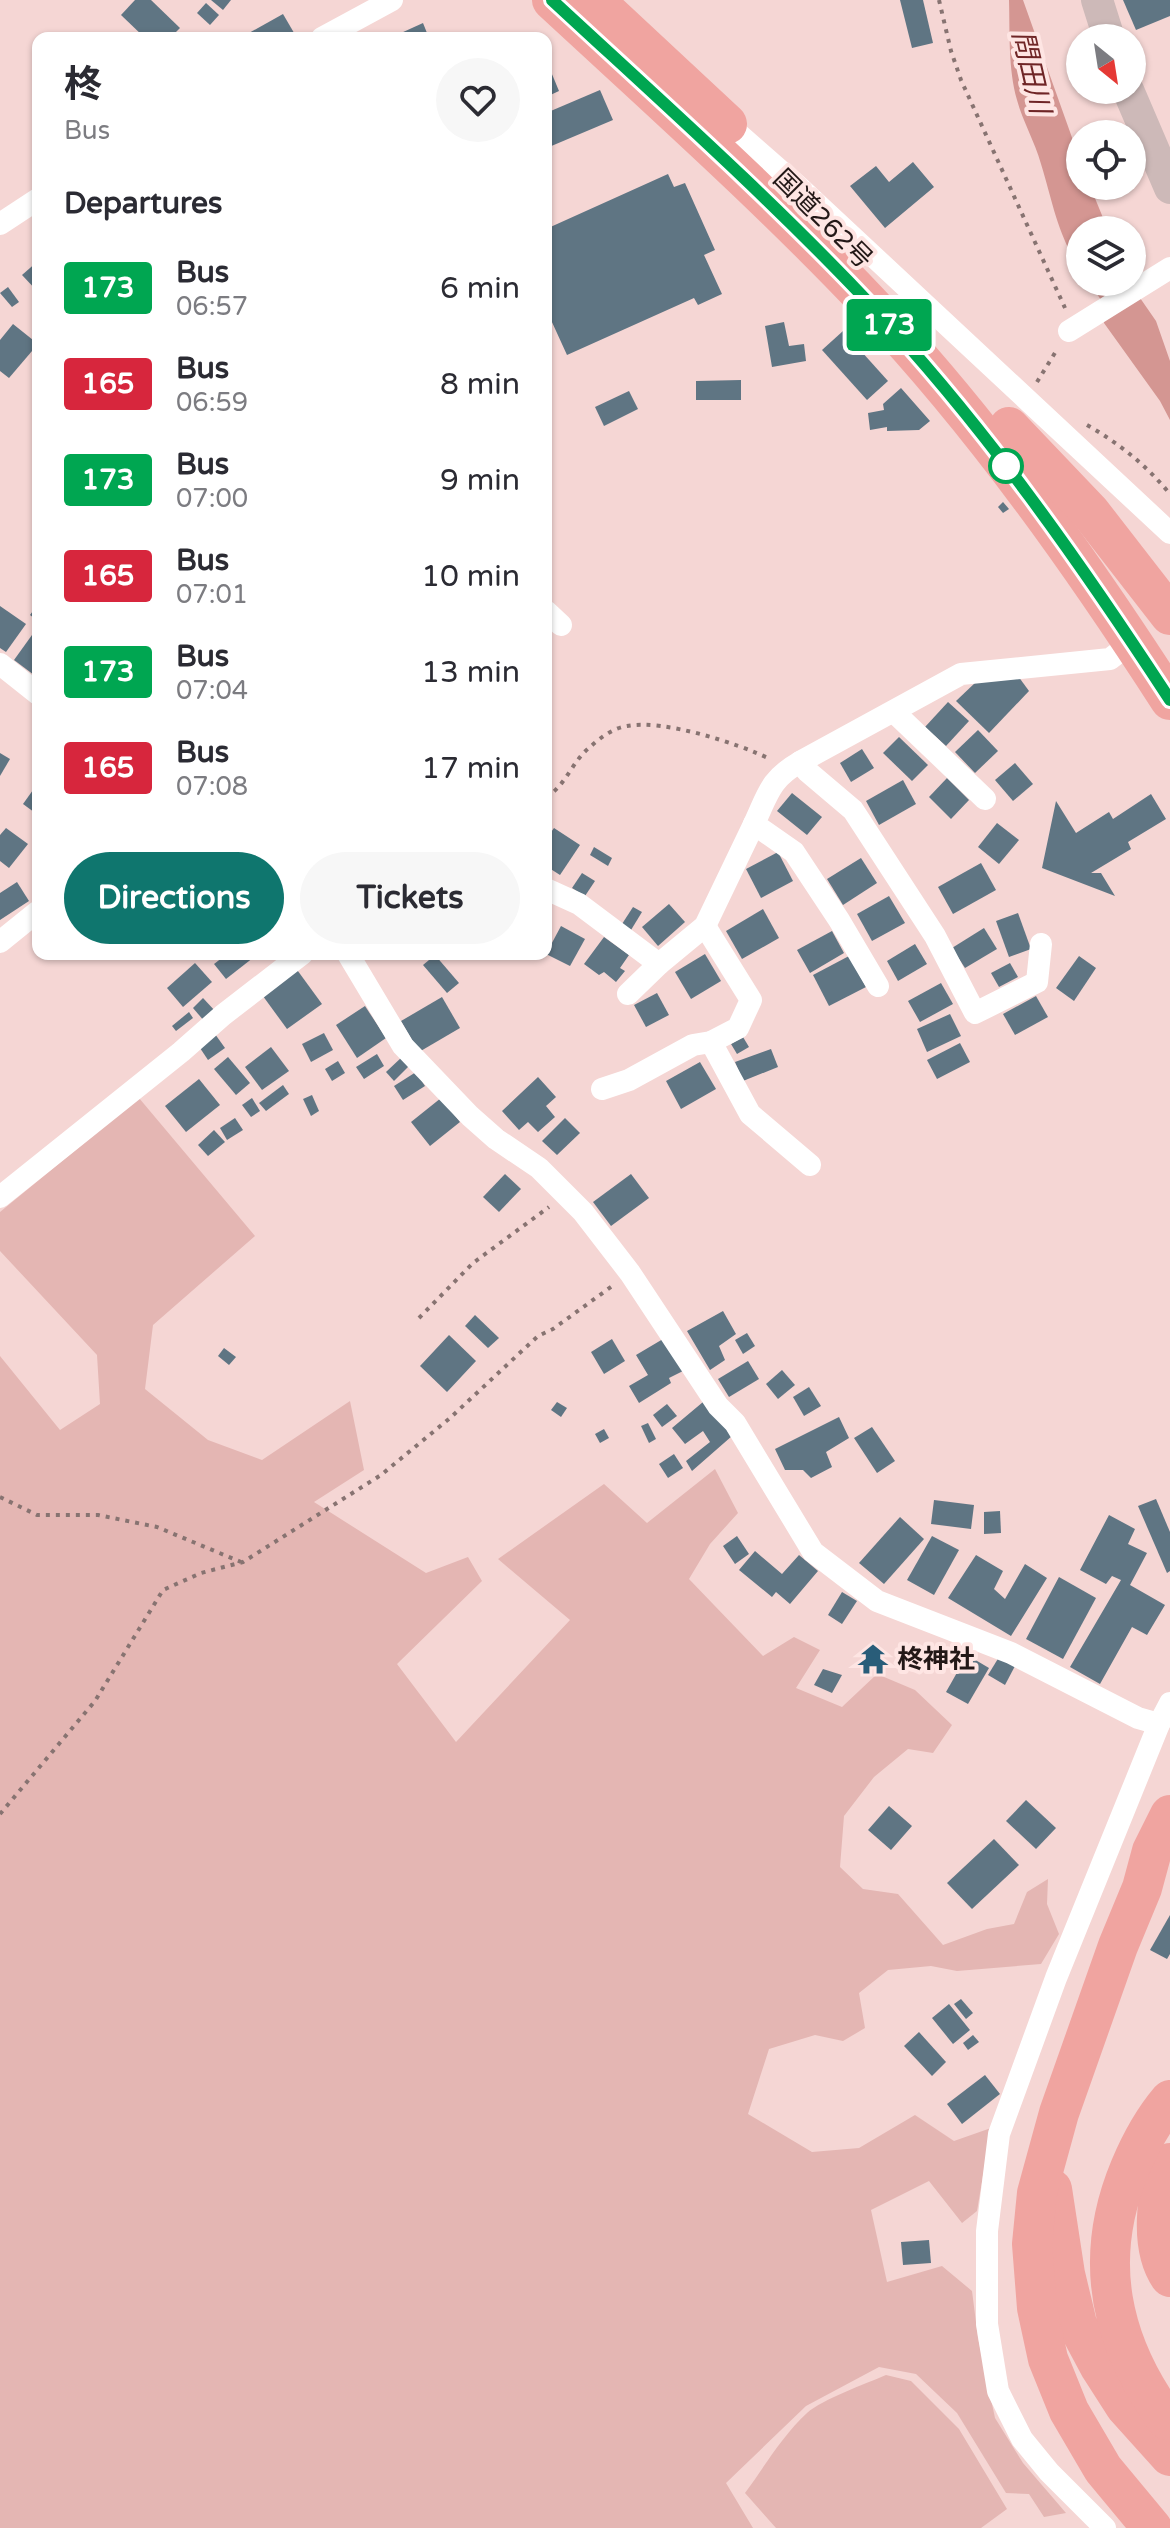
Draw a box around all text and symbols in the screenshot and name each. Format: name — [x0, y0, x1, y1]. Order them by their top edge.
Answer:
north arrow — [1066, 24, 1146, 104]
map controls — [1066, 24, 1146, 296]
water label: 問田川 — [1005, 27, 1058, 120]
button: heart — [436, 58, 520, 142]
text: 柊 — [64, 62, 102, 108]
text: Bus — [64, 115, 110, 146]
button: locate — [1066, 120, 1146, 200]
street label: 国道262号 — [767, 163, 879, 275]
text: Departures — [64, 185, 222, 222]
button: layers — [1066, 216, 1146, 296]
text: Bus — [176, 254, 229, 291]
text: 6 min — [440, 270, 520, 307]
text: 173 — [82, 271, 134, 305]
text: 06:57 — [176, 291, 248, 322]
line badge: 173 — [843, 299, 935, 351]
text: 173 — [863, 308, 915, 342]
text: Bus — [176, 350, 229, 387]
text: 8 min — [440, 366, 520, 403]
text: 165 — [82, 367, 134, 401]
text: 06:59 — [176, 387, 248, 418]
text: Bus — [176, 446, 229, 483]
unlabelled marker — [989, 449, 1023, 483]
text: 9 min — [440, 462, 520, 499]
text: 173 — [82, 463, 134, 497]
text: 07:00 — [176, 483, 248, 514]
text: Bus — [176, 542, 229, 579]
text: 10 min — [421, 558, 520, 595]
text: 165 — [82, 559, 134, 593]
text: 07:01 — [176, 579, 248, 610]
text: Bus — [176, 638, 229, 675]
text: 13 min — [421, 654, 520, 691]
text: 173 — [82, 655, 134, 689]
text: 07:04 — [176, 675, 248, 706]
text: Bus — [176, 734, 229, 771]
text: 17 min — [421, 750, 520, 787]
text: 165 — [82, 751, 134, 785]
text: 07:08 — [176, 771, 248, 802]
button: Directions — [64, 852, 284, 944]
button: Tickets — [300, 852, 520, 944]
temple icon: 柊神社 — [856, 1642, 890, 1676]
place label: 柊神社 — [897, 1644, 975, 1675]

